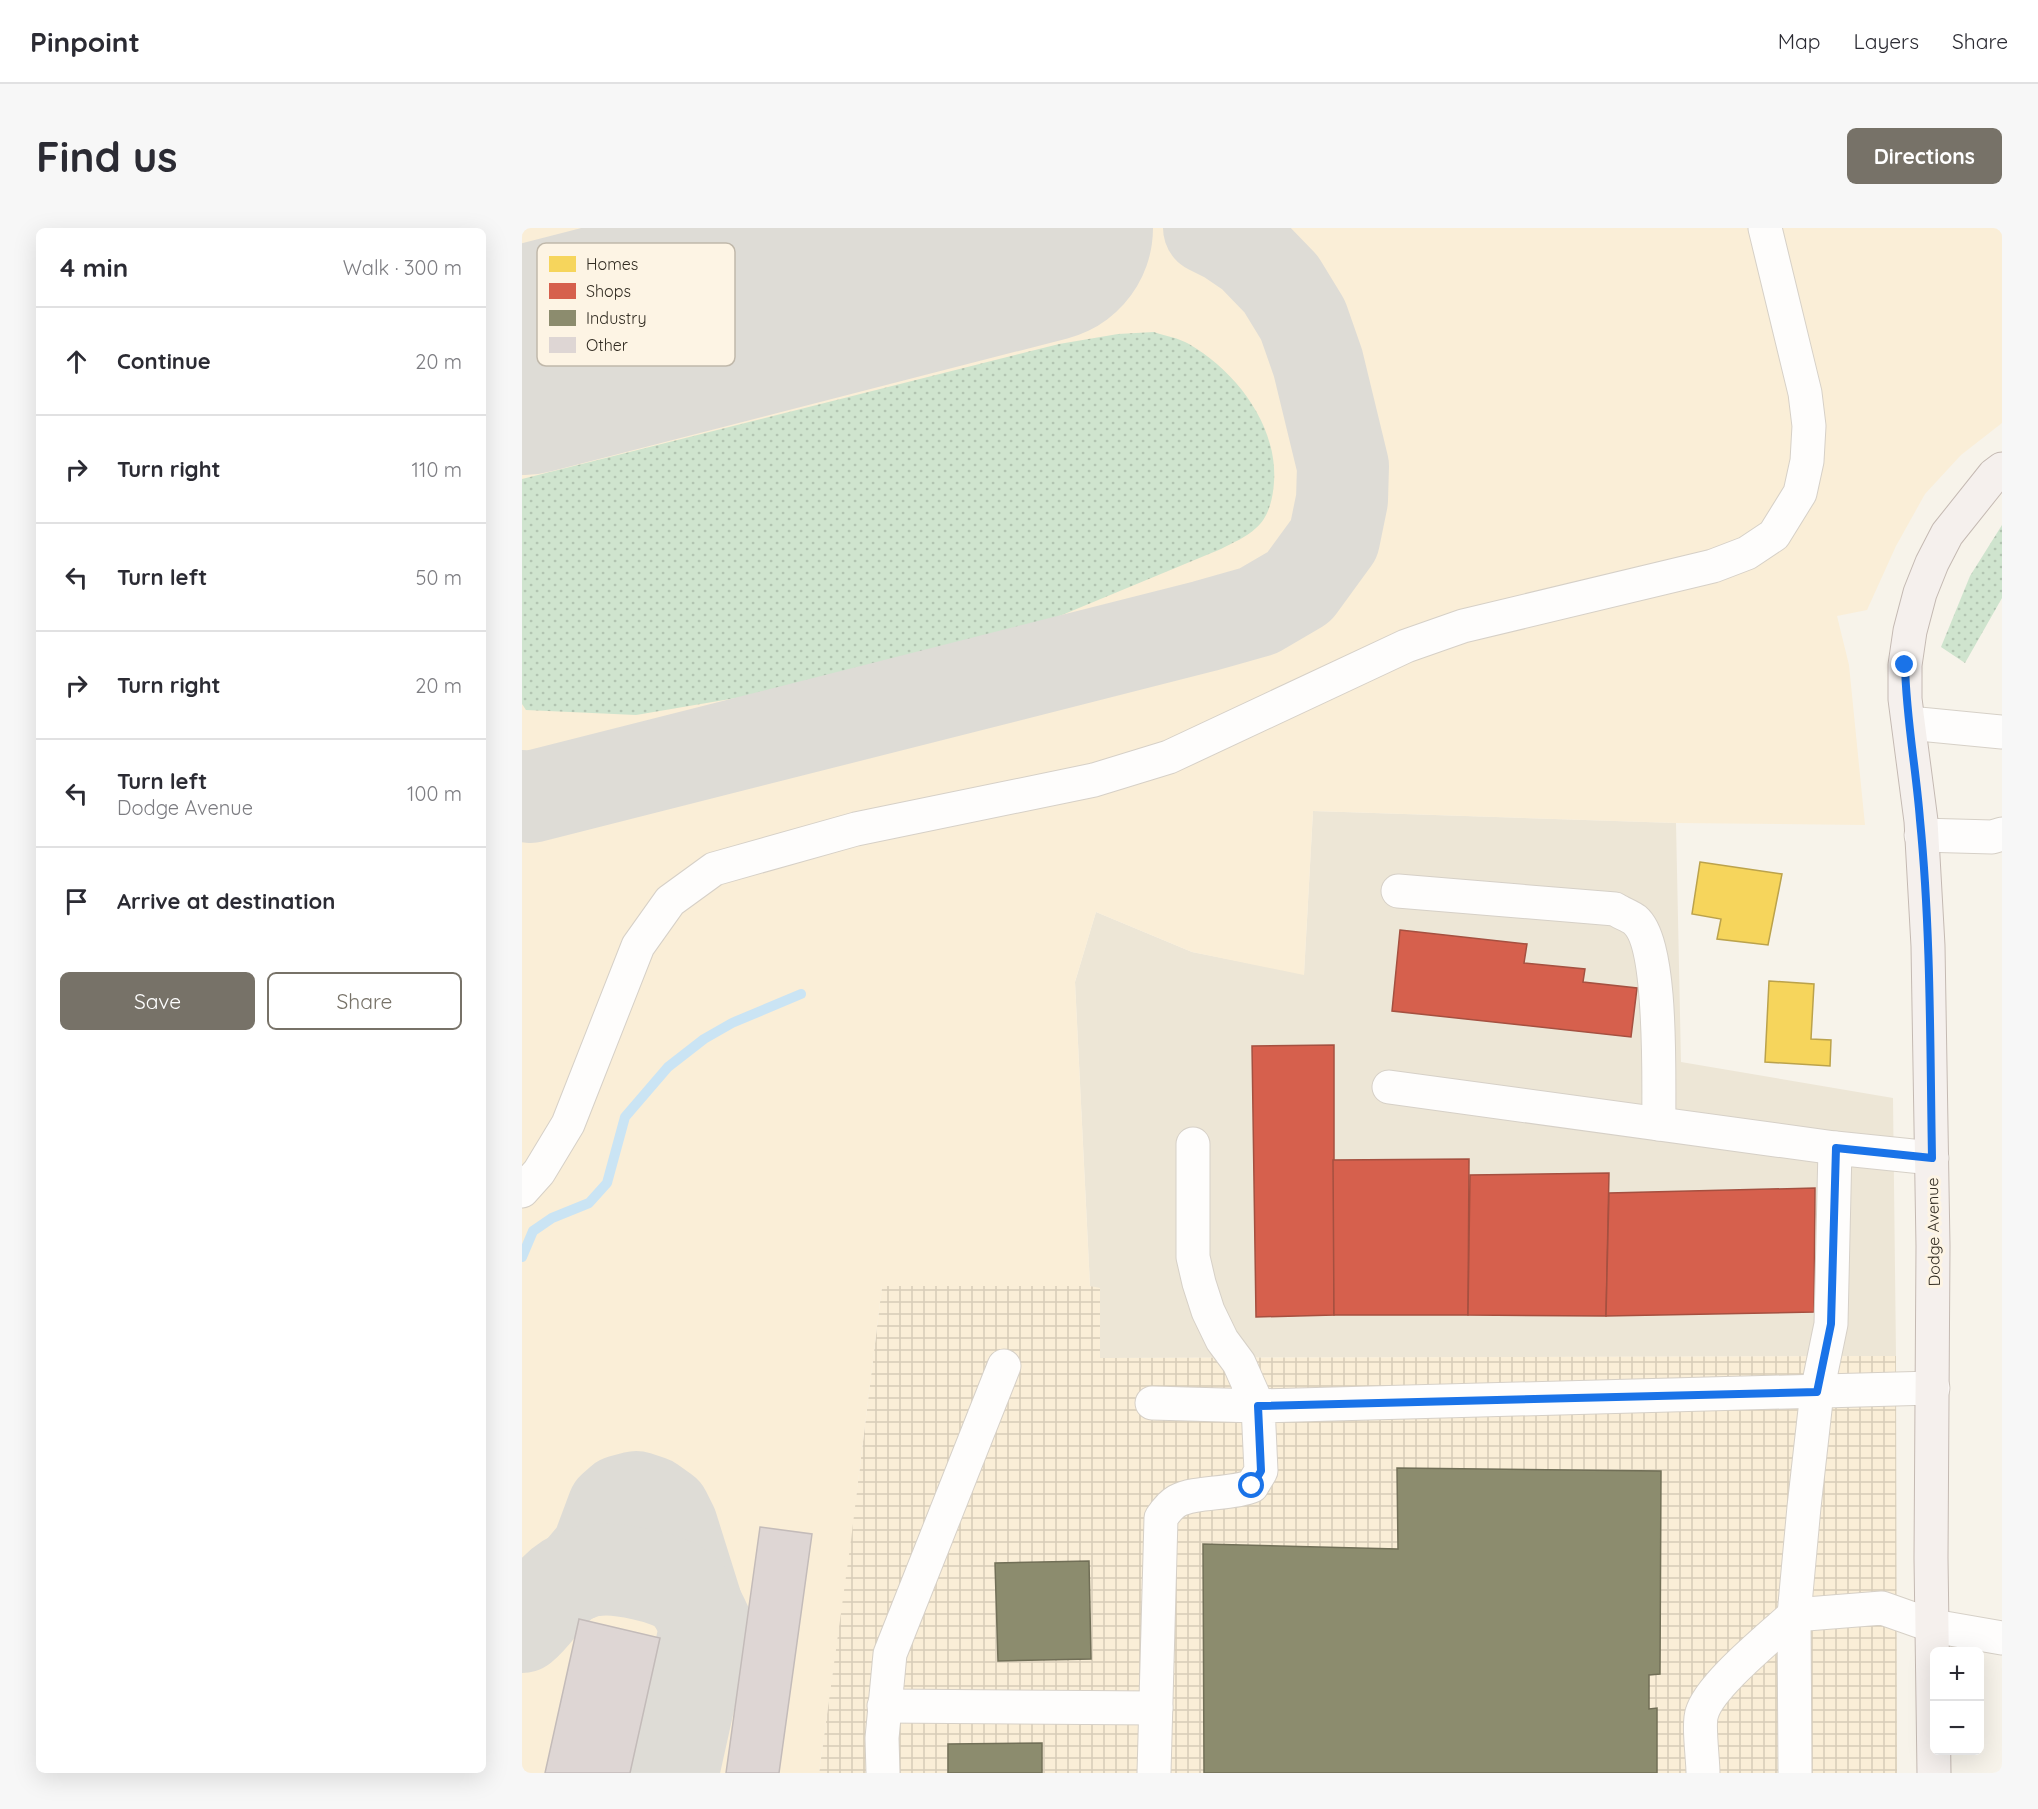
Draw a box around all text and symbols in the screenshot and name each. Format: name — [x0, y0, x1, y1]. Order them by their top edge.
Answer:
text: Pinpoint — [30, 24, 140, 59]
text: Map — [1778, 28, 1821, 54]
text: Layers — [1854, 28, 1919, 54]
text: Share — [1952, 28, 2008, 54]
button: Directions — [1847, 128, 2002, 184]
text: Find us — [36, 130, 178, 183]
legend — [537, 243, 735, 366]
text: 4 min — [60, 251, 128, 284]
text: Homes — [586, 254, 638, 274]
text: Walk · 300 m — [343, 255, 462, 280]
text: Shops — [586, 281, 631, 301]
text: Industry — [586, 308, 646, 328]
text: Other — [586, 335, 628, 355]
icon: ahead — [60, 345, 93, 378]
text: Continue — [117, 347, 211, 375]
text: 20 m — [415, 349, 462, 374]
icon: right — [60, 453, 93, 486]
text: Turn right — [117, 455, 221, 483]
text: 110 m — [412, 457, 462, 482]
icon: left — [60, 561, 93, 594]
text: Turn left — [117, 563, 207, 591]
text: 50 m — [416, 565, 462, 590]
route end — [1891, 651, 1917, 677]
icon: right — [60, 669, 93, 702]
text: Turn right — [117, 671, 221, 699]
text: 20 m — [415, 673, 462, 698]
text: Turn left — [117, 767, 207, 795]
icon: left — [60, 777, 93, 810]
text: 100 m — [407, 781, 462, 806]
text: Dodge Avenue — [117, 795, 253, 820]
icon: arrive — [60, 885, 93, 918]
text: Arrive at destination — [117, 887, 335, 915]
button: Save — [60, 972, 255, 1030]
button: Share — [267, 972, 462, 1030]
street label: Dodge Avenue — [1922, 1177, 1944, 1287]
route start — [1238, 1472, 1264, 1498]
map controls — [1930, 1647, 1984, 1755]
button: + — [1930, 1647, 1984, 1701]
button: − — [1930, 1701, 1984, 1755]

